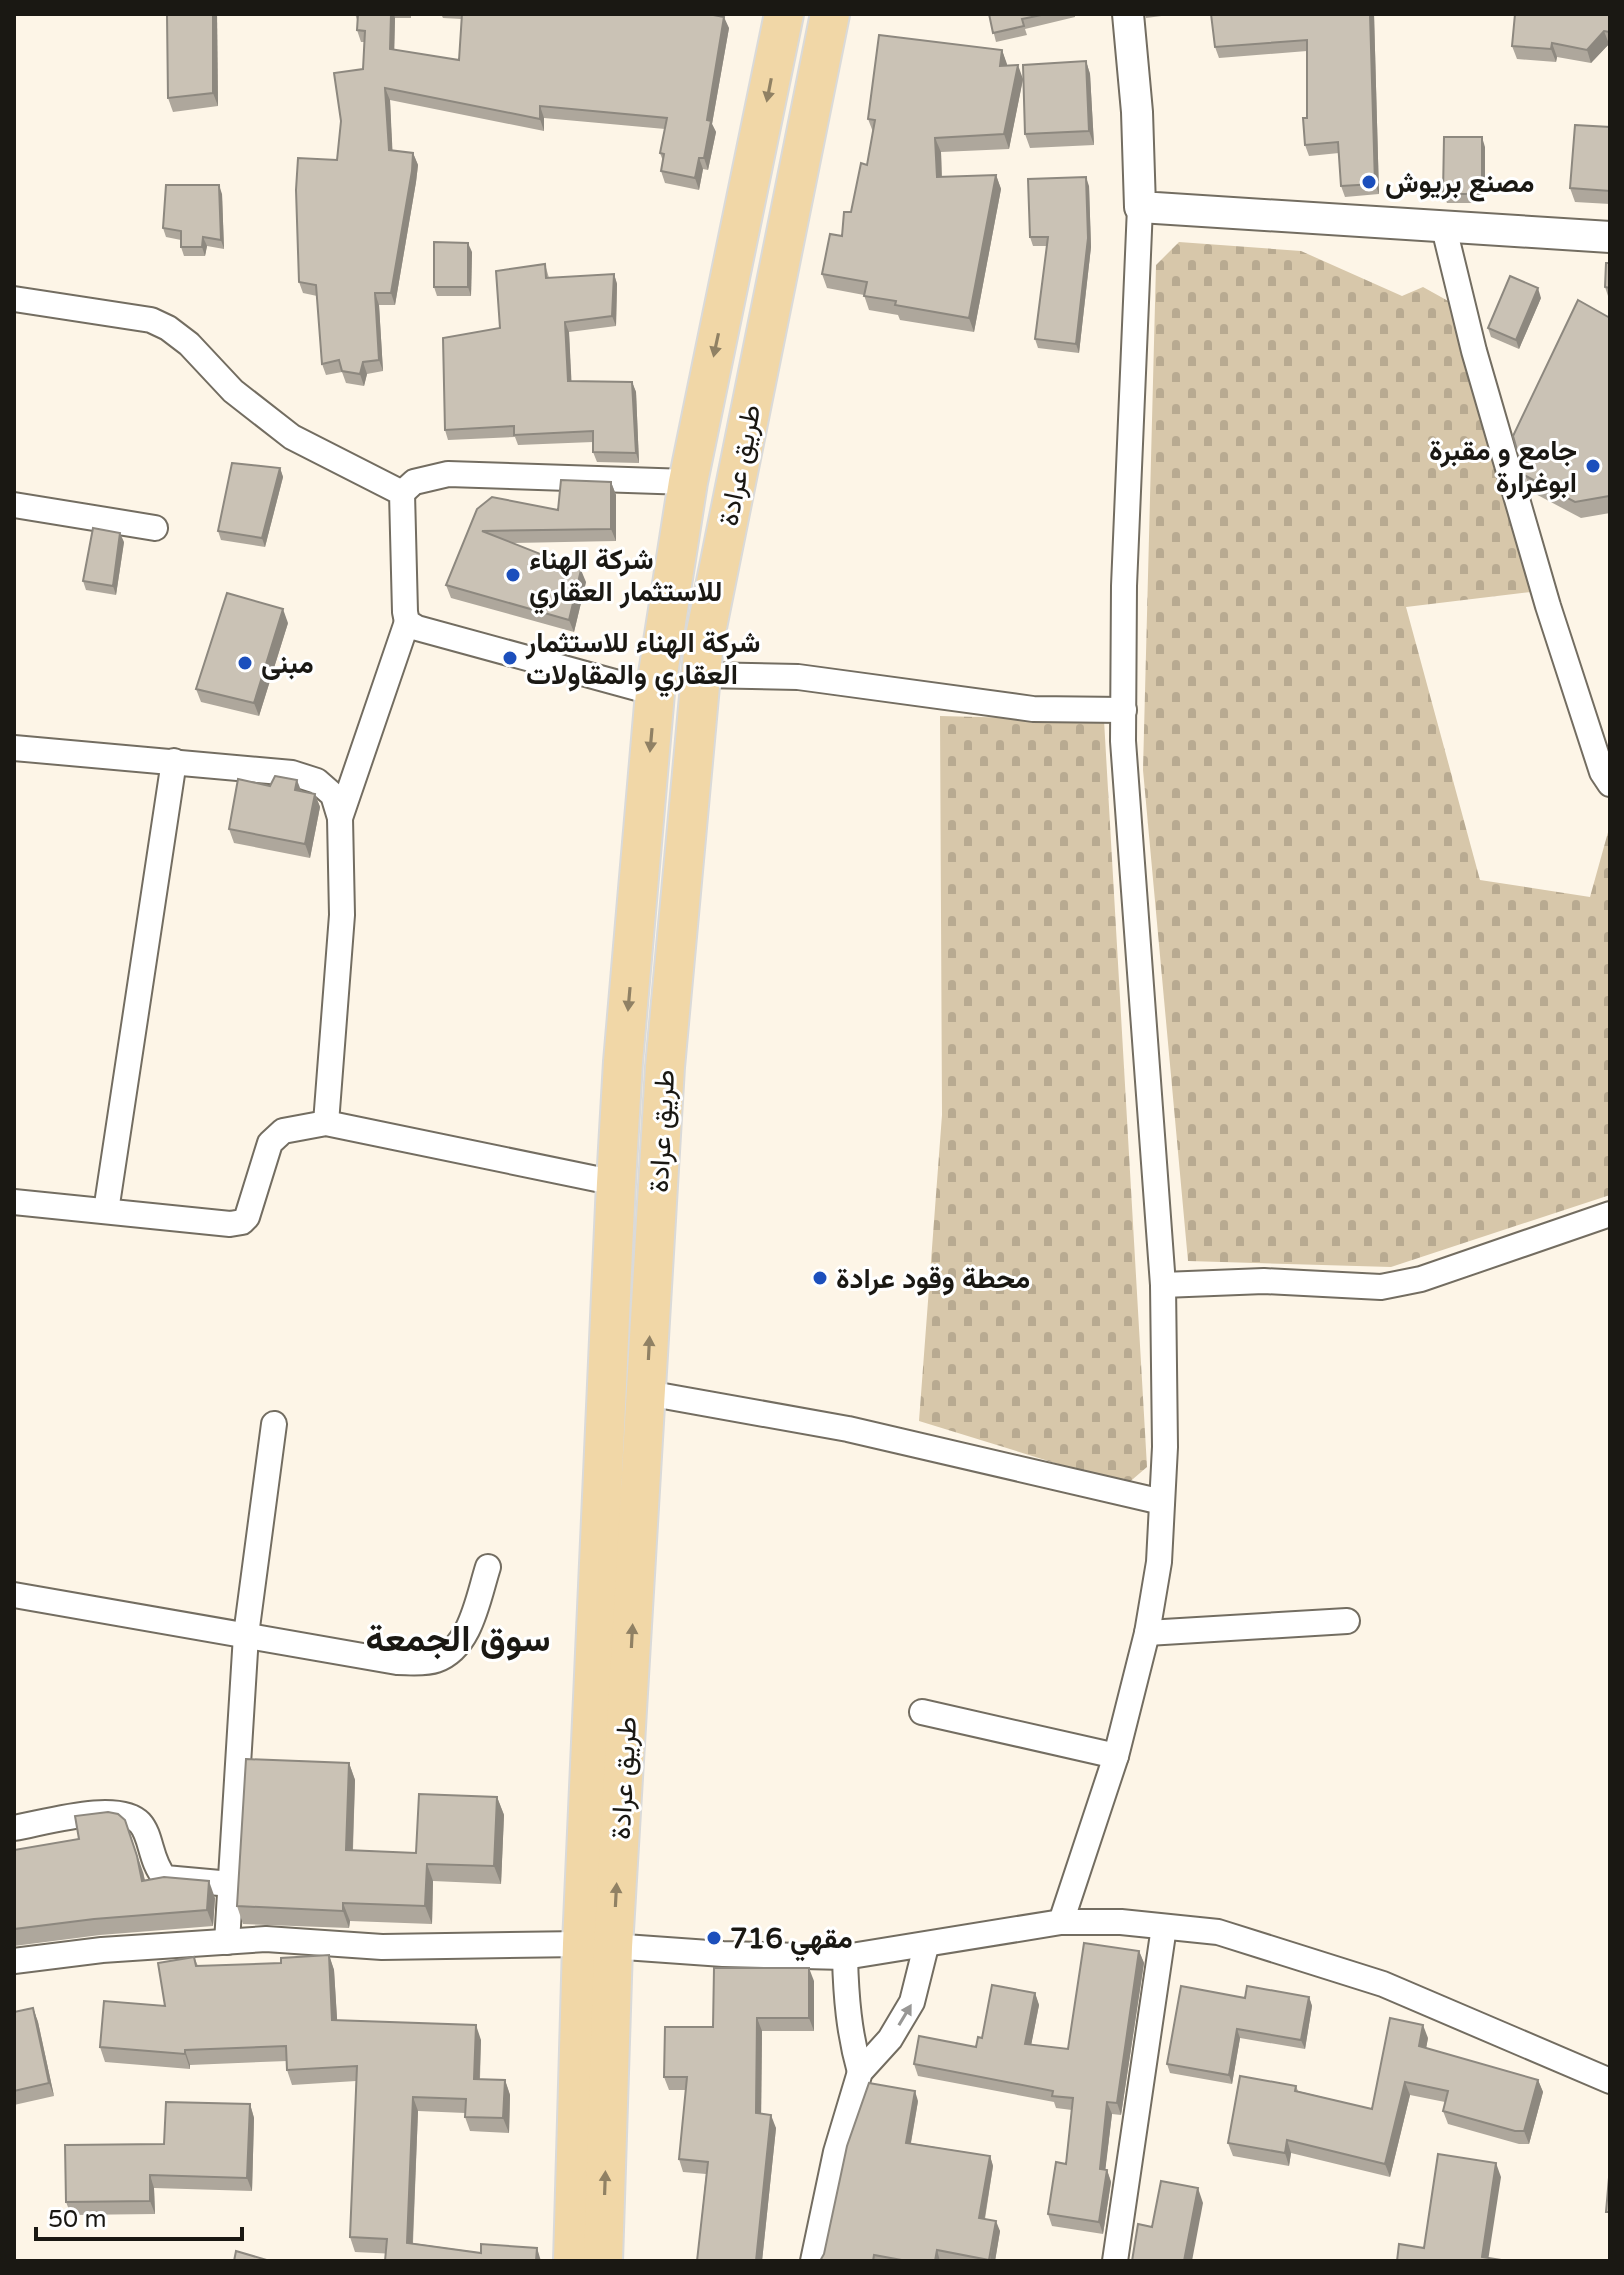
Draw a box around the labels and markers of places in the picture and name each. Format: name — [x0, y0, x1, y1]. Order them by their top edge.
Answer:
place label: مصنع بريوش — [1385, 166, 1535, 202]
marker: مصنع بريوش — [1360, 173, 1378, 191]
place label: جامع و مقبرة ابوغرارة — [1429, 434, 1577, 500]
marker: جامع و مقبرة ابوغرارة — [1584, 457, 1602, 475]
place label: شركة الهناء للاستثمار العقاري — [529, 543, 723, 615]
marker: شركة الهناء للاستثمار العقاري — [504, 566, 522, 584]
place label: شركة الهناء للاستثمار العقاري والمقاولات — [525, 626, 760, 698]
place label: مبنى — [261, 647, 314, 681]
marker: شركة الهناء للاستثمار العقاري والمقاولات — [501, 649, 519, 667]
marker: مبنى — [236, 654, 254, 672]
place label: محطة وقود عرادة — [836, 1262, 1030, 1296]
marker: محطة وقود عرادة — [811, 1269, 829, 1287]
place label: مقهي 716 — [730, 1922, 853, 1962]
marker: مقهي 716 — [705, 1929, 723, 1947]

